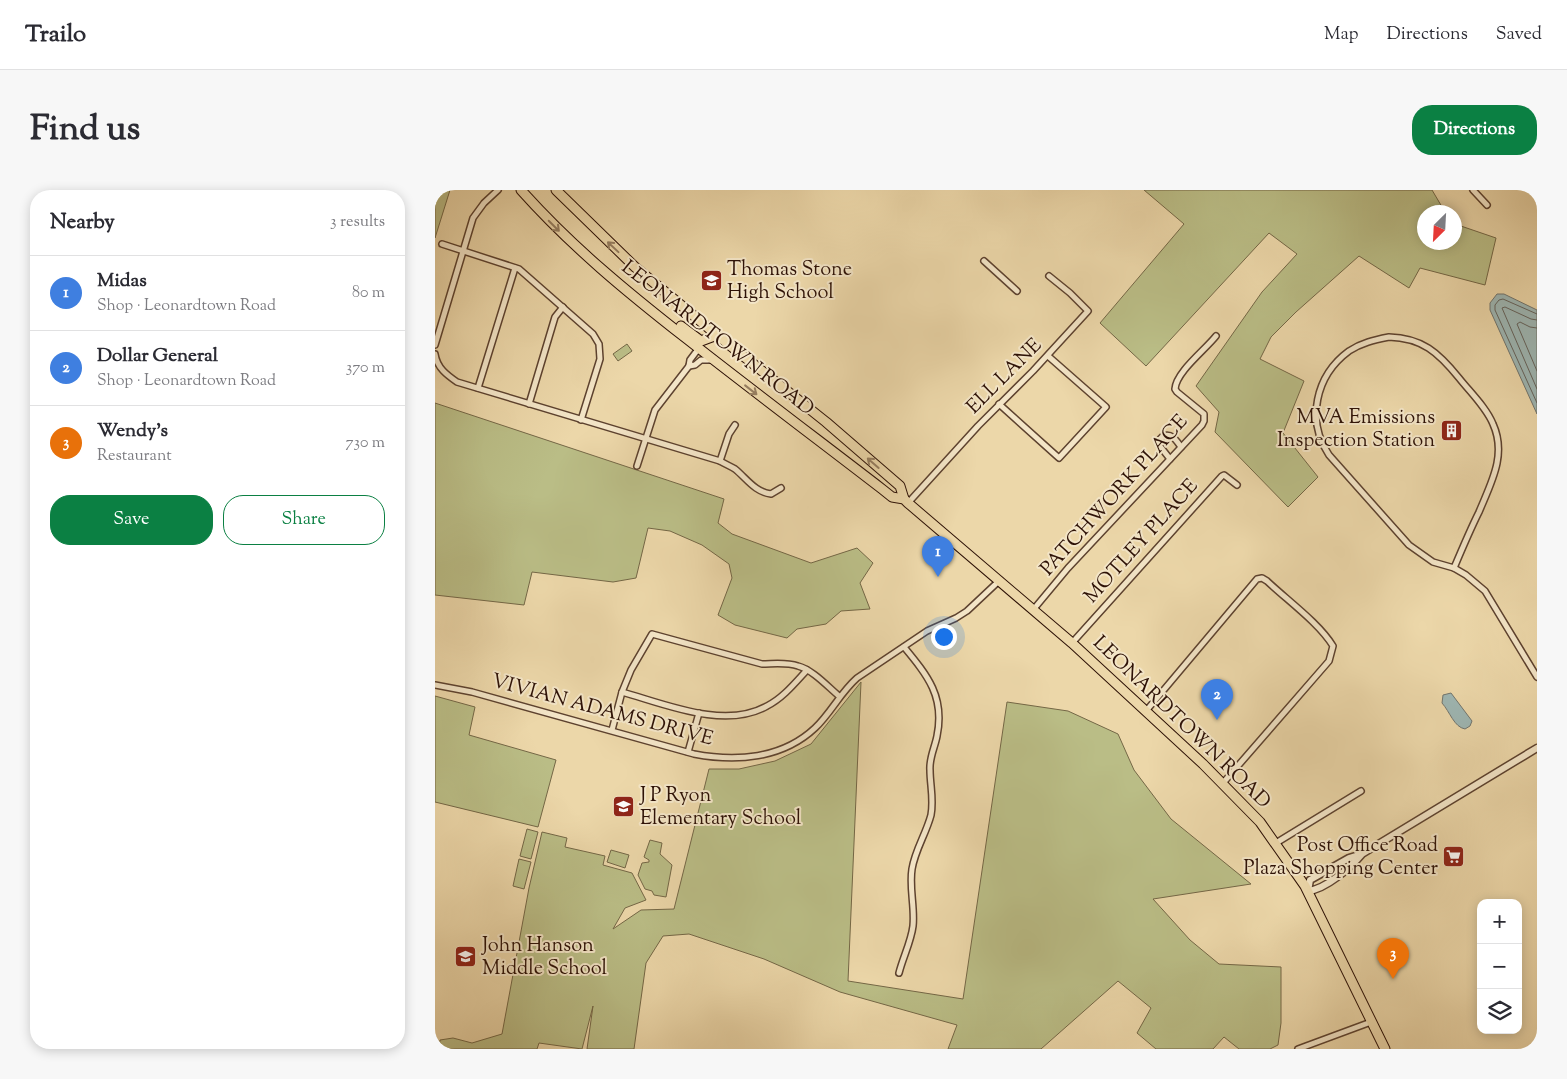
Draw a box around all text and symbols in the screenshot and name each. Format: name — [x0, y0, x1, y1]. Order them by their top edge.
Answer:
text: Trailo — [25, 18, 86, 52]
text: Map — [1324, 22, 1359, 48]
text: Directions — [1387, 22, 1468, 48]
text: Saved — [1496, 22, 1542, 48]
text: Find us — [30, 105, 140, 156]
button: Directions — [1412, 105, 1537, 155]
north arrow — [1417, 205, 1462, 250]
text: Nearby — [50, 208, 115, 238]
text: 3 results — [330, 211, 385, 234]
one-way arrow — [548, 220, 560, 232]
one-way arrow — [607, 241, 620, 253]
street label: LEONARDTOWN ROAD — [614, 254, 820, 424]
place label: Thomas Stone High School — [727, 256, 852, 308]
text: Midas — [97, 268, 147, 295]
school or university icon: Thomas Stone High School — [699, 269, 723, 293]
text: 1 — [63, 282, 69, 305]
text: 80 m — [352, 282, 385, 305]
text: Shop · Leonardtown Road — [97, 295, 276, 318]
street label: ELL LANE — [961, 333, 1049, 421]
text: Dollar General — [97, 343, 218, 370]
text: 2 — [62, 357, 70, 380]
text: 370 m — [346, 357, 385, 380]
text: Shop · Leonardtown Road — [97, 370, 276, 393]
one-way arrow — [744, 384, 757, 395]
place label: MVA Emissions Inspection Station — [1277, 404, 1435, 456]
street label: PATCHWORK PLACE — [1034, 409, 1196, 583]
text: Wendy's — [97, 418, 168, 445]
building icon: MVA Emissions Inspection Station — [1439, 418, 1463, 442]
text: 3 — [63, 432, 69, 455]
text: 730 m — [346, 432, 385, 455]
text: Restaurant — [97, 445, 172, 468]
one-way arrow — [867, 458, 880, 469]
street label: MOTLEY PLACE — [1078, 473, 1206, 611]
button: Save — [50, 495, 213, 545]
button: Share — [223, 495, 385, 545]
pin: 1 — [922, 536, 954, 577]
your location — [931, 624, 957, 650]
street label: LEONARDTOWN ROAD — [1085, 630, 1277, 816]
street label: VIVIAN ADAMS DRIVE — [488, 667, 716, 755]
pin: 2 — [1201, 679, 1233, 720]
place label: J P Ryon Elementary School — [639, 782, 802, 834]
school or university icon: J P Ryon Elementary School — [612, 795, 636, 819]
place label: Post Office Road Plaza Shopping Center — [1243, 832, 1438, 884]
supermarket icon: Post Office Road Plaza Shopping Center — [1442, 845, 1466, 869]
map controls — [1477, 899, 1522, 1034]
button: + — [1477, 899, 1522, 944]
place label: John Hanson Middle School — [481, 932, 607, 984]
pin: 3 — [1377, 938, 1409, 979]
button: − — [1477, 944, 1522, 989]
school or university icon: John Hanson Middle School — [454, 945, 478, 969]
button: layers — [1477, 989, 1522, 1034]

